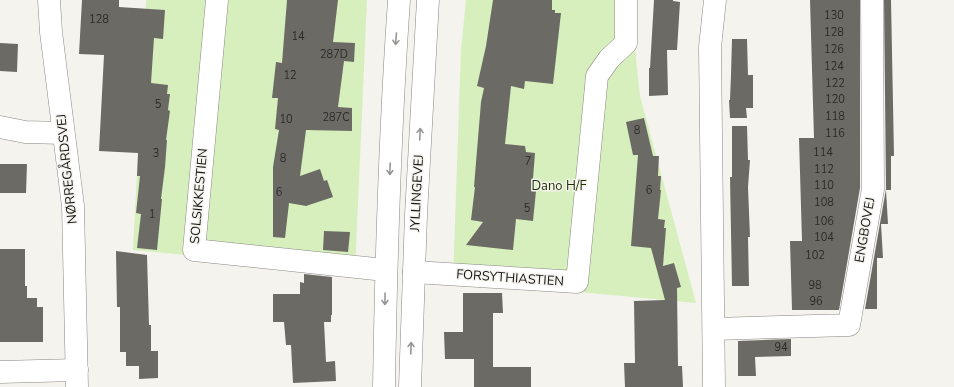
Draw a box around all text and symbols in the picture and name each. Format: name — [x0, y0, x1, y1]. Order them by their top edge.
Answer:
house number: 130 — [824, 8, 844, 23]
house number: 128 — [89, 12, 109, 27]
house number: 128 — [824, 25, 844, 40]
house number: 14 — [291, 29, 305, 44]
one-way arrow — [393, 32, 400, 45]
house number: 126 — [824, 42, 844, 57]
house number: 287D — [320, 47, 348, 62]
house number: 124 — [824, 59, 844, 74]
house number: 12 — [283, 68, 297, 83]
house number: 122 — [825, 76, 845, 91]
house number: 120 — [825, 92, 845, 107]
house number: 5 — [155, 97, 162, 112]
house number: 118 — [825, 109, 845, 124]
house number: 287C — [322, 110, 350, 125]
house number: 10 — [279, 112, 293, 127]
street label: NØRREGÅRDSVEJ — [51, 113, 82, 225]
house number: 8 — [634, 123, 641, 138]
house number: 116 — [825, 126, 845, 141]
one-way arrow — [417, 128, 424, 141]
house number: 114 — [813, 145, 833, 160]
house number: 3 — [153, 146, 159, 161]
street label: SOLSIKKESTIEN — [186, 147, 212, 245]
house number: 8 — [280, 151, 287, 166]
street label: JYLLINGEVEJ — [406, 154, 428, 233]
house number: 7 — [525, 154, 531, 169]
one-way arrow — [386, 162, 394, 175]
house number: 112 — [814, 162, 834, 177]
park label: Dano H/F — [531, 177, 587, 195]
house number: 110 — [814, 178, 834, 193]
house number: 6 — [646, 183, 653, 198]
house number: 6 — [276, 185, 283, 200]
house number: 108 — [814, 195, 834, 210]
street label: ENGBOVEJ — [850, 196, 880, 264]
house number: 5 — [524, 201, 531, 216]
house number: 1 — [149, 207, 155, 222]
house number: 106 — [814, 214, 834, 229]
house number: 104 — [814, 230, 834, 245]
house number: 102 — [805, 248, 825, 263]
street label: FORSYTHIASTIEN — [456, 265, 564, 291]
house number: 98 — [808, 278, 822, 293]
one-way arrow — [381, 292, 389, 305]
house number: 96 — [809, 294, 823, 309]
house number: 94 — [774, 340, 788, 355]
one-way arrow — [407, 342, 415, 355]

